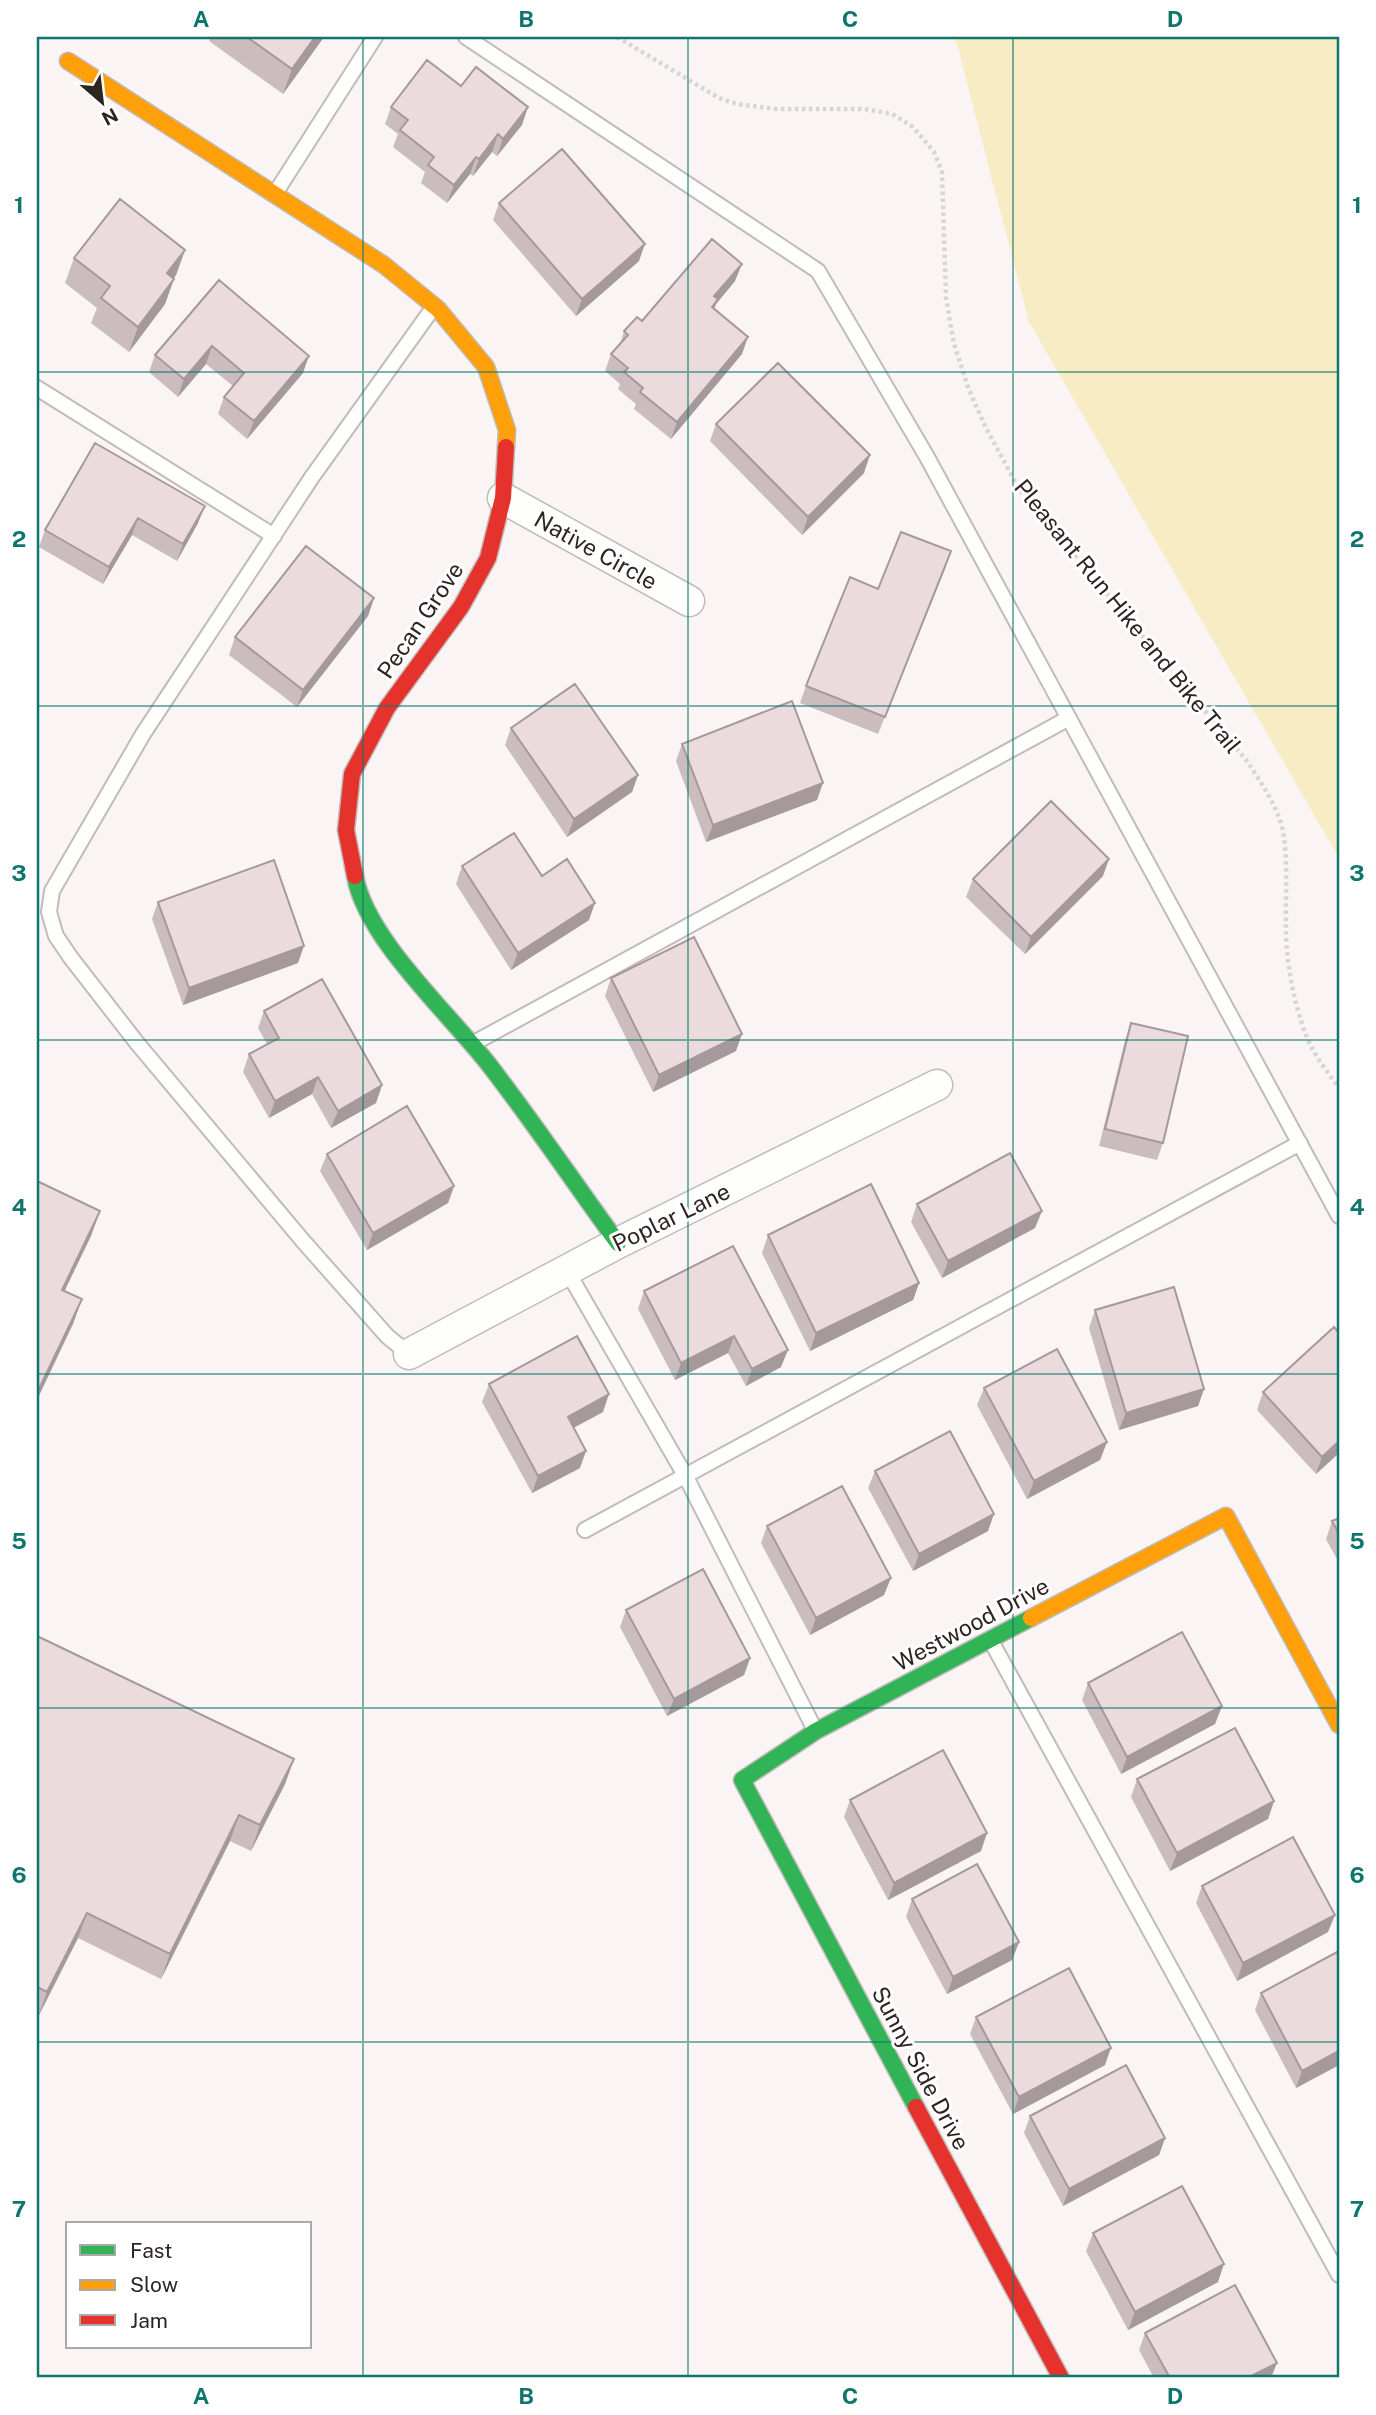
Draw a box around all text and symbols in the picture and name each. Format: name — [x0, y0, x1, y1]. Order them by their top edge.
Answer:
text: A — [193, 5, 210, 32]
text: B — [518, 5, 534, 32]
text: C — [842, 5, 858, 32]
text: D — [1167, 5, 1183, 32]
north arrow — [66, 66, 136, 136]
text: N — [98, 104, 122, 130]
text: 1 — [14, 191, 24, 218]
text: 1 — [1352, 191, 1362, 218]
street label: Pleasant Run Hike and Bike Trail — [1009, 474, 1247, 758]
street label: Native Circle — [530, 505, 662, 595]
text: 2 — [12, 525, 26, 552]
text: 2 — [1350, 525, 1364, 552]
street label: Pecan Grove — [371, 557, 469, 683]
text: 3 — [11, 859, 27, 886]
text: 3 — [1349, 859, 1365, 886]
street label: Poplar Lane — [608, 1177, 734, 1257]
text: 4 — [11, 1193, 27, 1220]
text: 4 — [1349, 1193, 1365, 1220]
text: 5 — [11, 1527, 27, 1554]
text: 5 — [1349, 1527, 1365, 1554]
street label: Westwood Drive — [889, 1572, 1053, 1676]
text: 6 — [11, 1861, 27, 1888]
text: 6 — [1349, 1861, 1365, 1888]
street label: Sunny Side Drive — [867, 1982, 975, 2154]
text: 7 — [12, 2195, 26, 2222]
text: 7 — [1350, 2195, 1364, 2222]
legend — [66, 2222, 312, 2348]
text: Fast — [130, 2238, 172, 2263]
text: Slow — [130, 2272, 178, 2297]
text: Jam — [130, 2308, 168, 2333]
text: A — [193, 2382, 210, 2409]
text: B — [518, 2382, 534, 2409]
text: C — [842, 2382, 858, 2409]
text: D — [1167, 2382, 1183, 2409]

